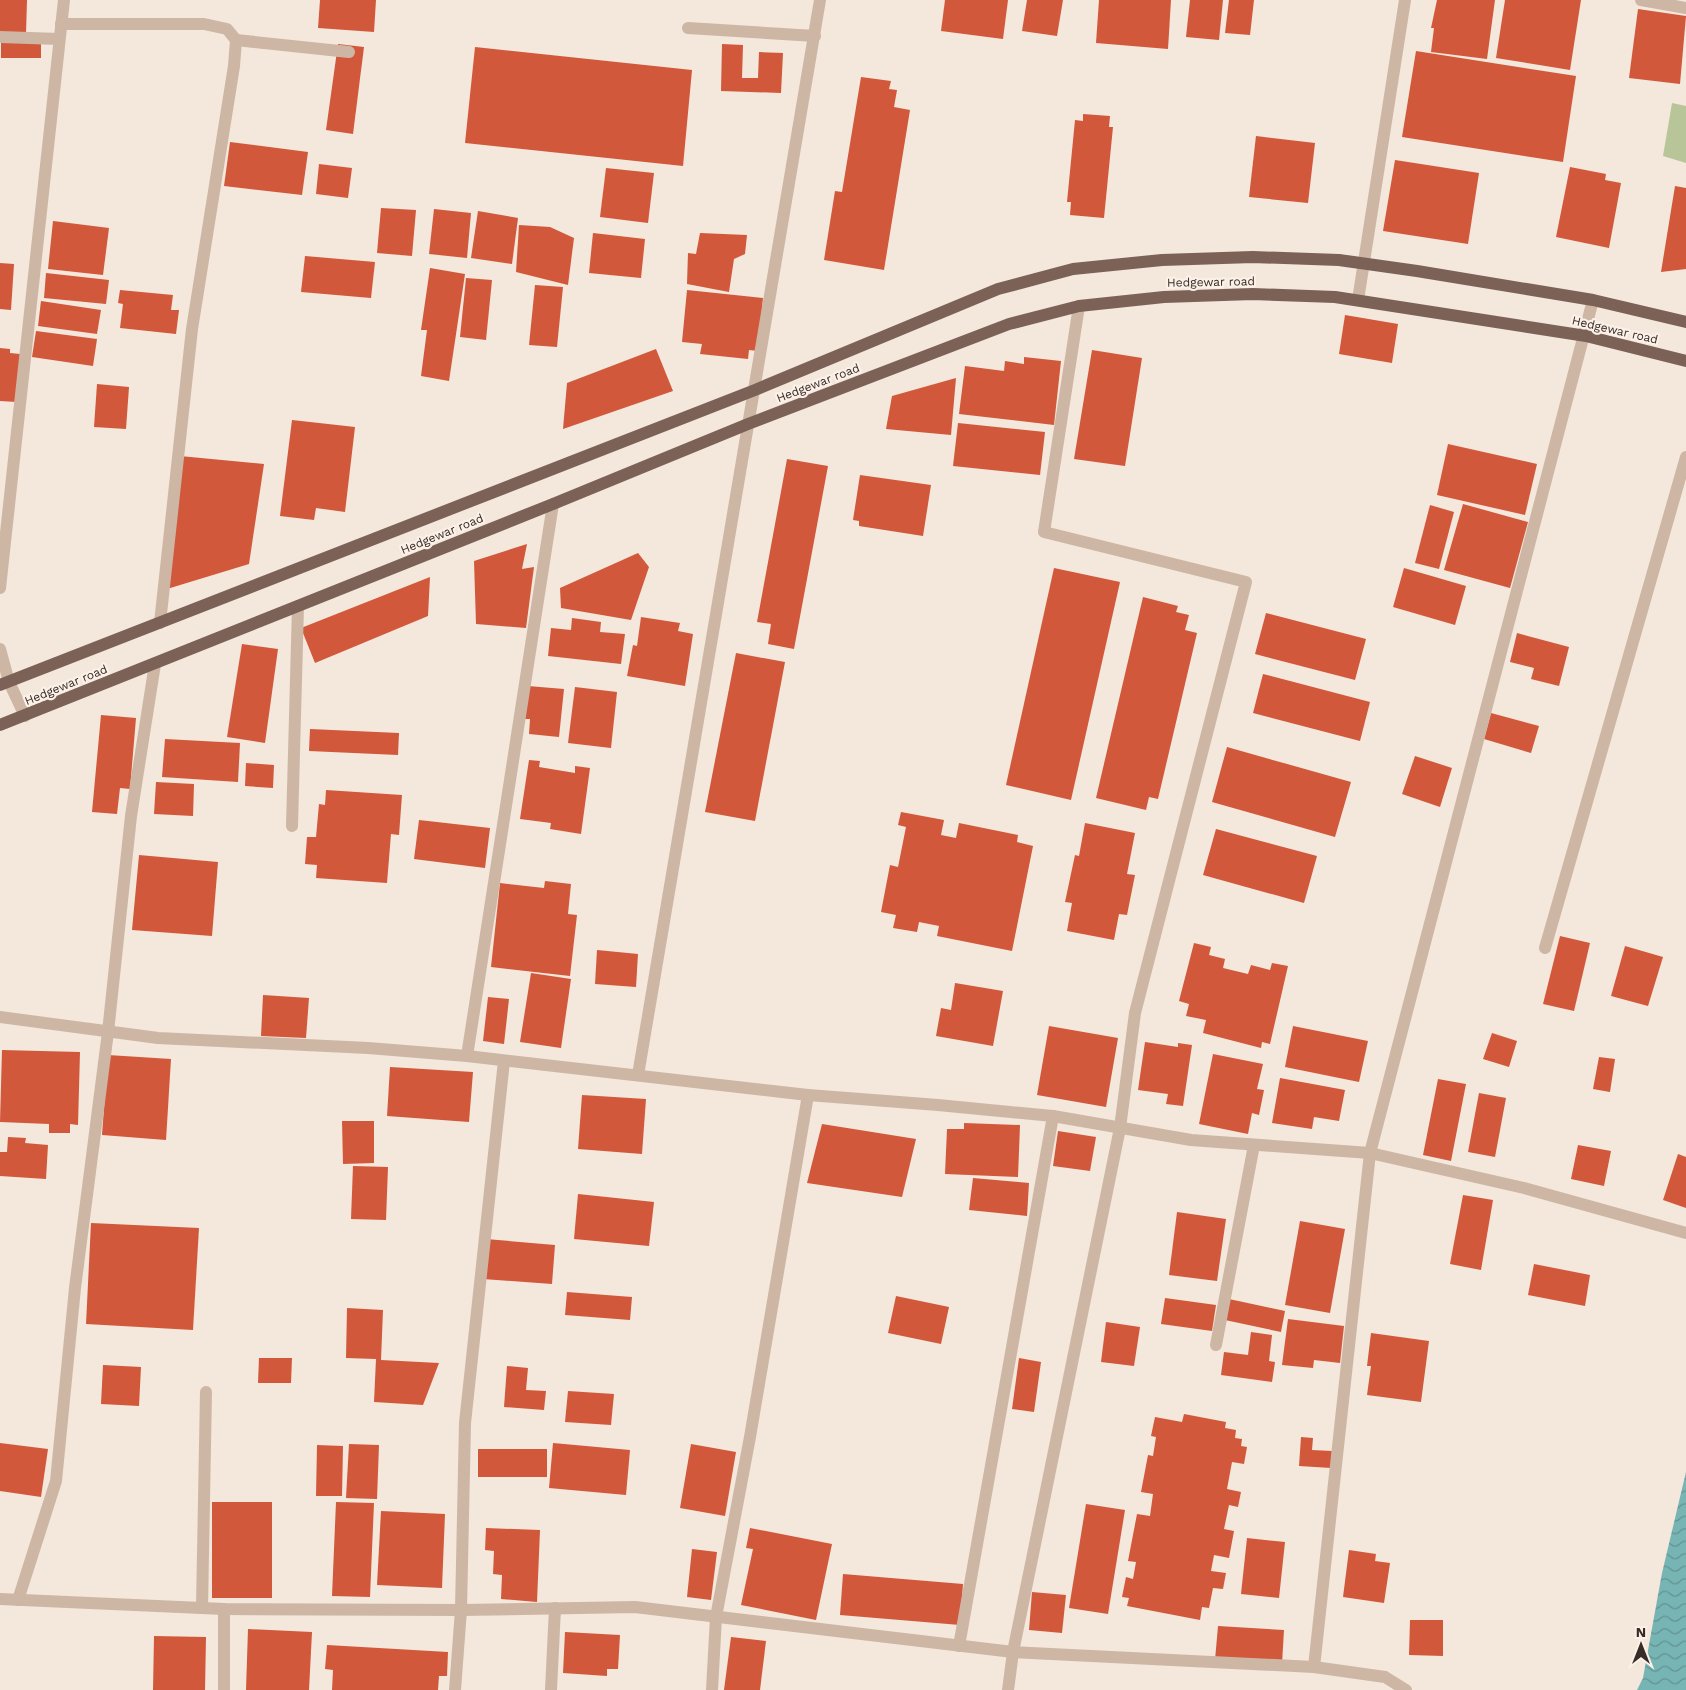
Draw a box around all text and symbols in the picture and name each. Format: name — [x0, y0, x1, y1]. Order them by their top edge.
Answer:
street label: Hedgewar road — [1167, 274, 1255, 290]
street label: Hedgewar road — [1571, 313, 1659, 347]
street label: Hedgewar road — [774, 361, 862, 405]
street label: Hedgewar road — [399, 511, 485, 557]
street label: Hedgewar road — [23, 662, 109, 708]
north arrow — [1616, 1620, 1666, 1670]
text: N — [1636, 1624, 1646, 1640]

